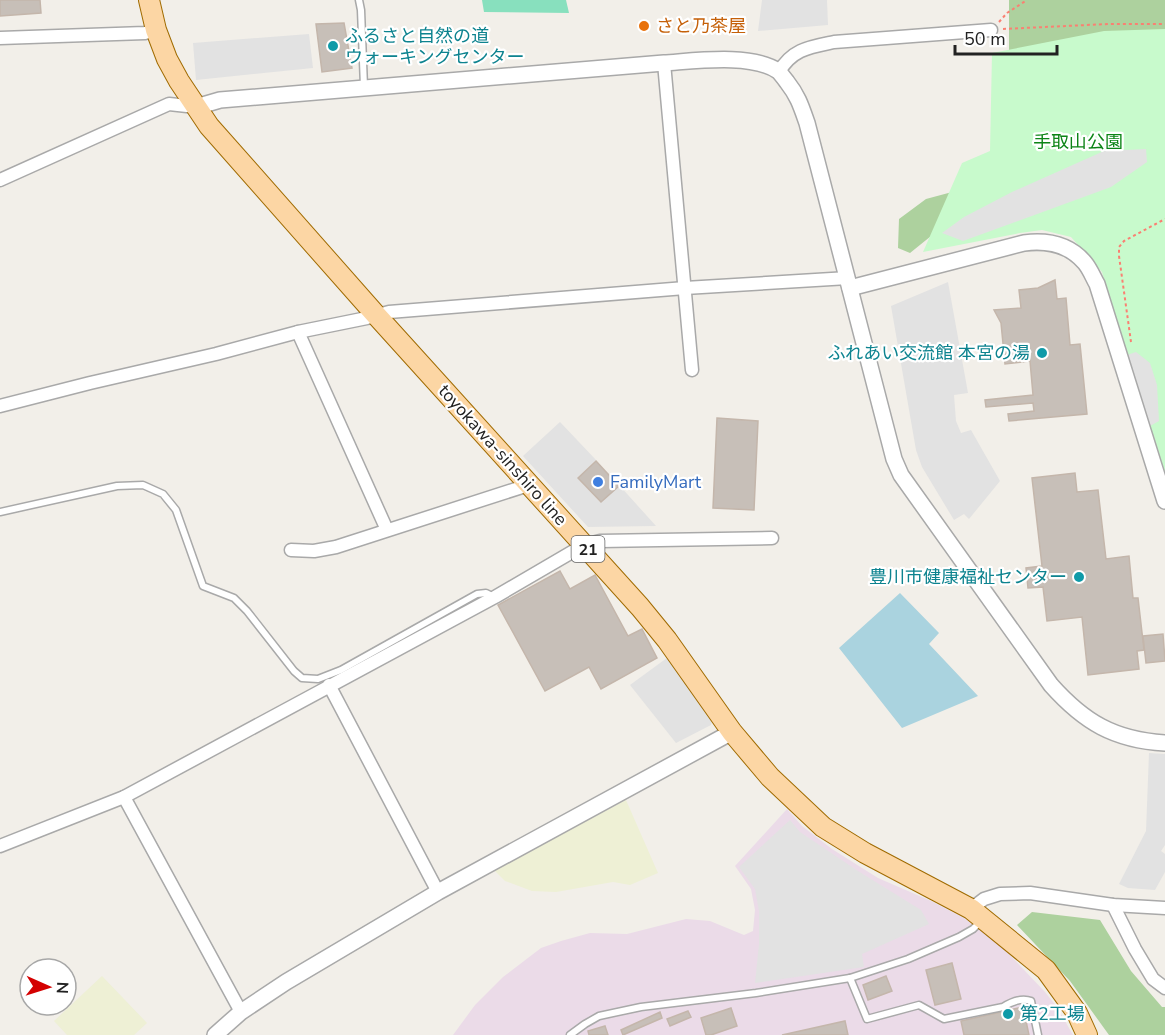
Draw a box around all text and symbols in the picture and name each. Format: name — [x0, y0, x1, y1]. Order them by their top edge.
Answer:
place label: さと乃茶屋 — [656, 14, 746, 38]
scale bar — [955, 18, 1057, 56]
marker: さと乃茶屋 — [637, 19, 651, 33]
place label: ふるさと自然の道 ウォーキングセンター — [345, 24, 524, 69]
text: 50 m — [964, 27, 1006, 51]
marker: ふるさと自然の道 ウォーキングセンター — [326, 39, 340, 53]
park label: 手取山公園 — [1033, 130, 1123, 154]
place label: ふれあい交流館 本宮の湯 — [827, 341, 1030, 365]
marker: ふれあい交流館 本宮の湯 — [1035, 346, 1049, 360]
street label: toyokawa-sinshiro line — [433, 379, 573, 531]
place label: FamilyMart — [610, 470, 702, 494]
marker: FamilyMart — [591, 475, 605, 489]
road number: 21 — [572, 536, 604, 562]
place label: 豊川市健康福祉センター — [869, 565, 1067, 589]
marker: 豊川市健康福祉センター — [1072, 570, 1086, 584]
north arrow — [18, 957, 78, 1017]
text: N — [51, 981, 73, 994]
place label: 第2工場 — [1020, 1002, 1085, 1026]
marker: 第2工場 — [1001, 1007, 1015, 1021]

